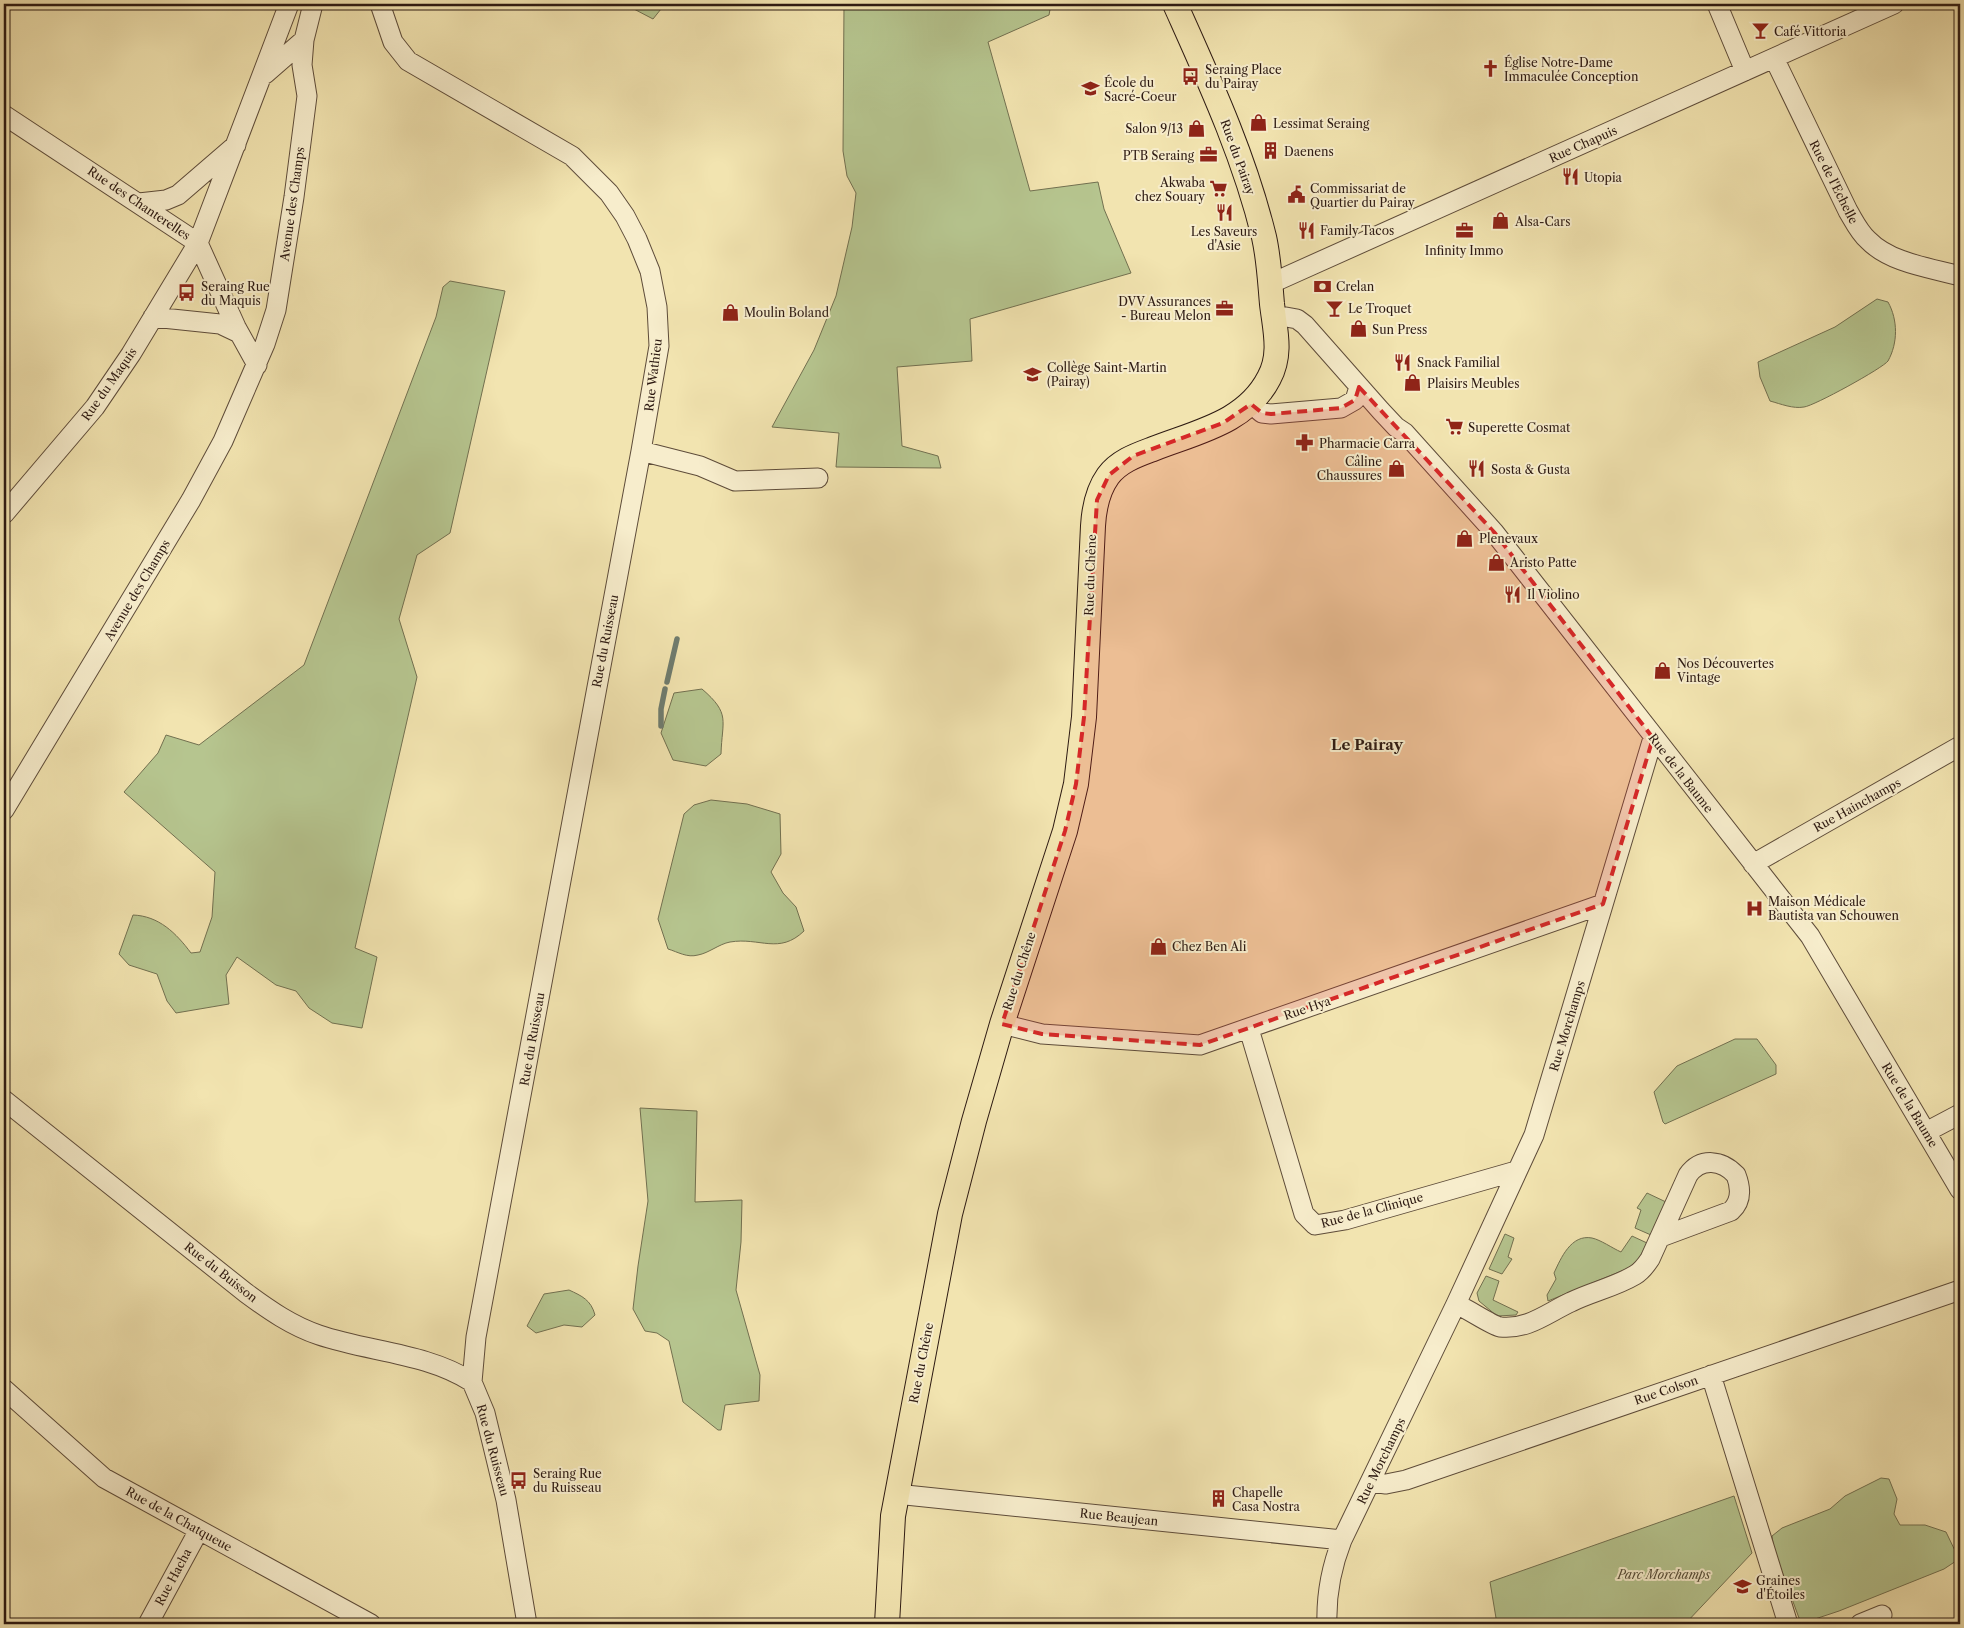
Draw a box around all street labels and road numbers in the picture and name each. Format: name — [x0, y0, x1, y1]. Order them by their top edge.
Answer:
street label: Rue du Pairay — [1217, 117, 1259, 197]
street label: Rue Chapuis — [1547, 122, 1619, 166]
street label: Rue de l'Echelle — [1806, 138, 1862, 227]
street label: Avenue des Champs — [276, 146, 307, 263]
street label: Rue des Chanterelles — [85, 163, 193, 243]
street label: Rue Wathieu — [641, 337, 665, 412]
street label: Rue du Maquis — [78, 345, 140, 423]
street label: Rue du Chêne — [1081, 534, 1099, 616]
street label: Avenue des Champs — [100, 537, 173, 644]
street label: Rue du Ruisseau — [589, 593, 622, 689]
street label: Rue de la Baume — [1645, 730, 1717, 816]
street label: Rue Hainchamps — [1811, 775, 1903, 835]
street label: Rue du Chêne — [999, 930, 1039, 1012]
street label: Rue Morchamps — [1546, 979, 1588, 1073]
street label: Rue du Ruisseau — [516, 990, 548, 1087]
street label: Rue Hya — [1282, 993, 1333, 1023]
street label: Rue de la Baume — [1879, 1060, 1941, 1150]
street label: Rue de la Clinique — [1319, 1189, 1425, 1231]
street label: Rue du Buisson — [181, 1239, 261, 1306]
street label: Rue du Chêne — [906, 1321, 936, 1405]
street label: Rue Colson — [1632, 1372, 1700, 1408]
street label: Rue du Ruisseau — [474, 1402, 513, 1498]
street label: Rue Morchamps — [1354, 1415, 1408, 1507]
street label: Rue de la Chatqueue — [123, 1484, 235, 1555]
street label: Rue Beaujean — [1079, 1505, 1159, 1529]
street label: Rue Hacha — [152, 1545, 195, 1608]

